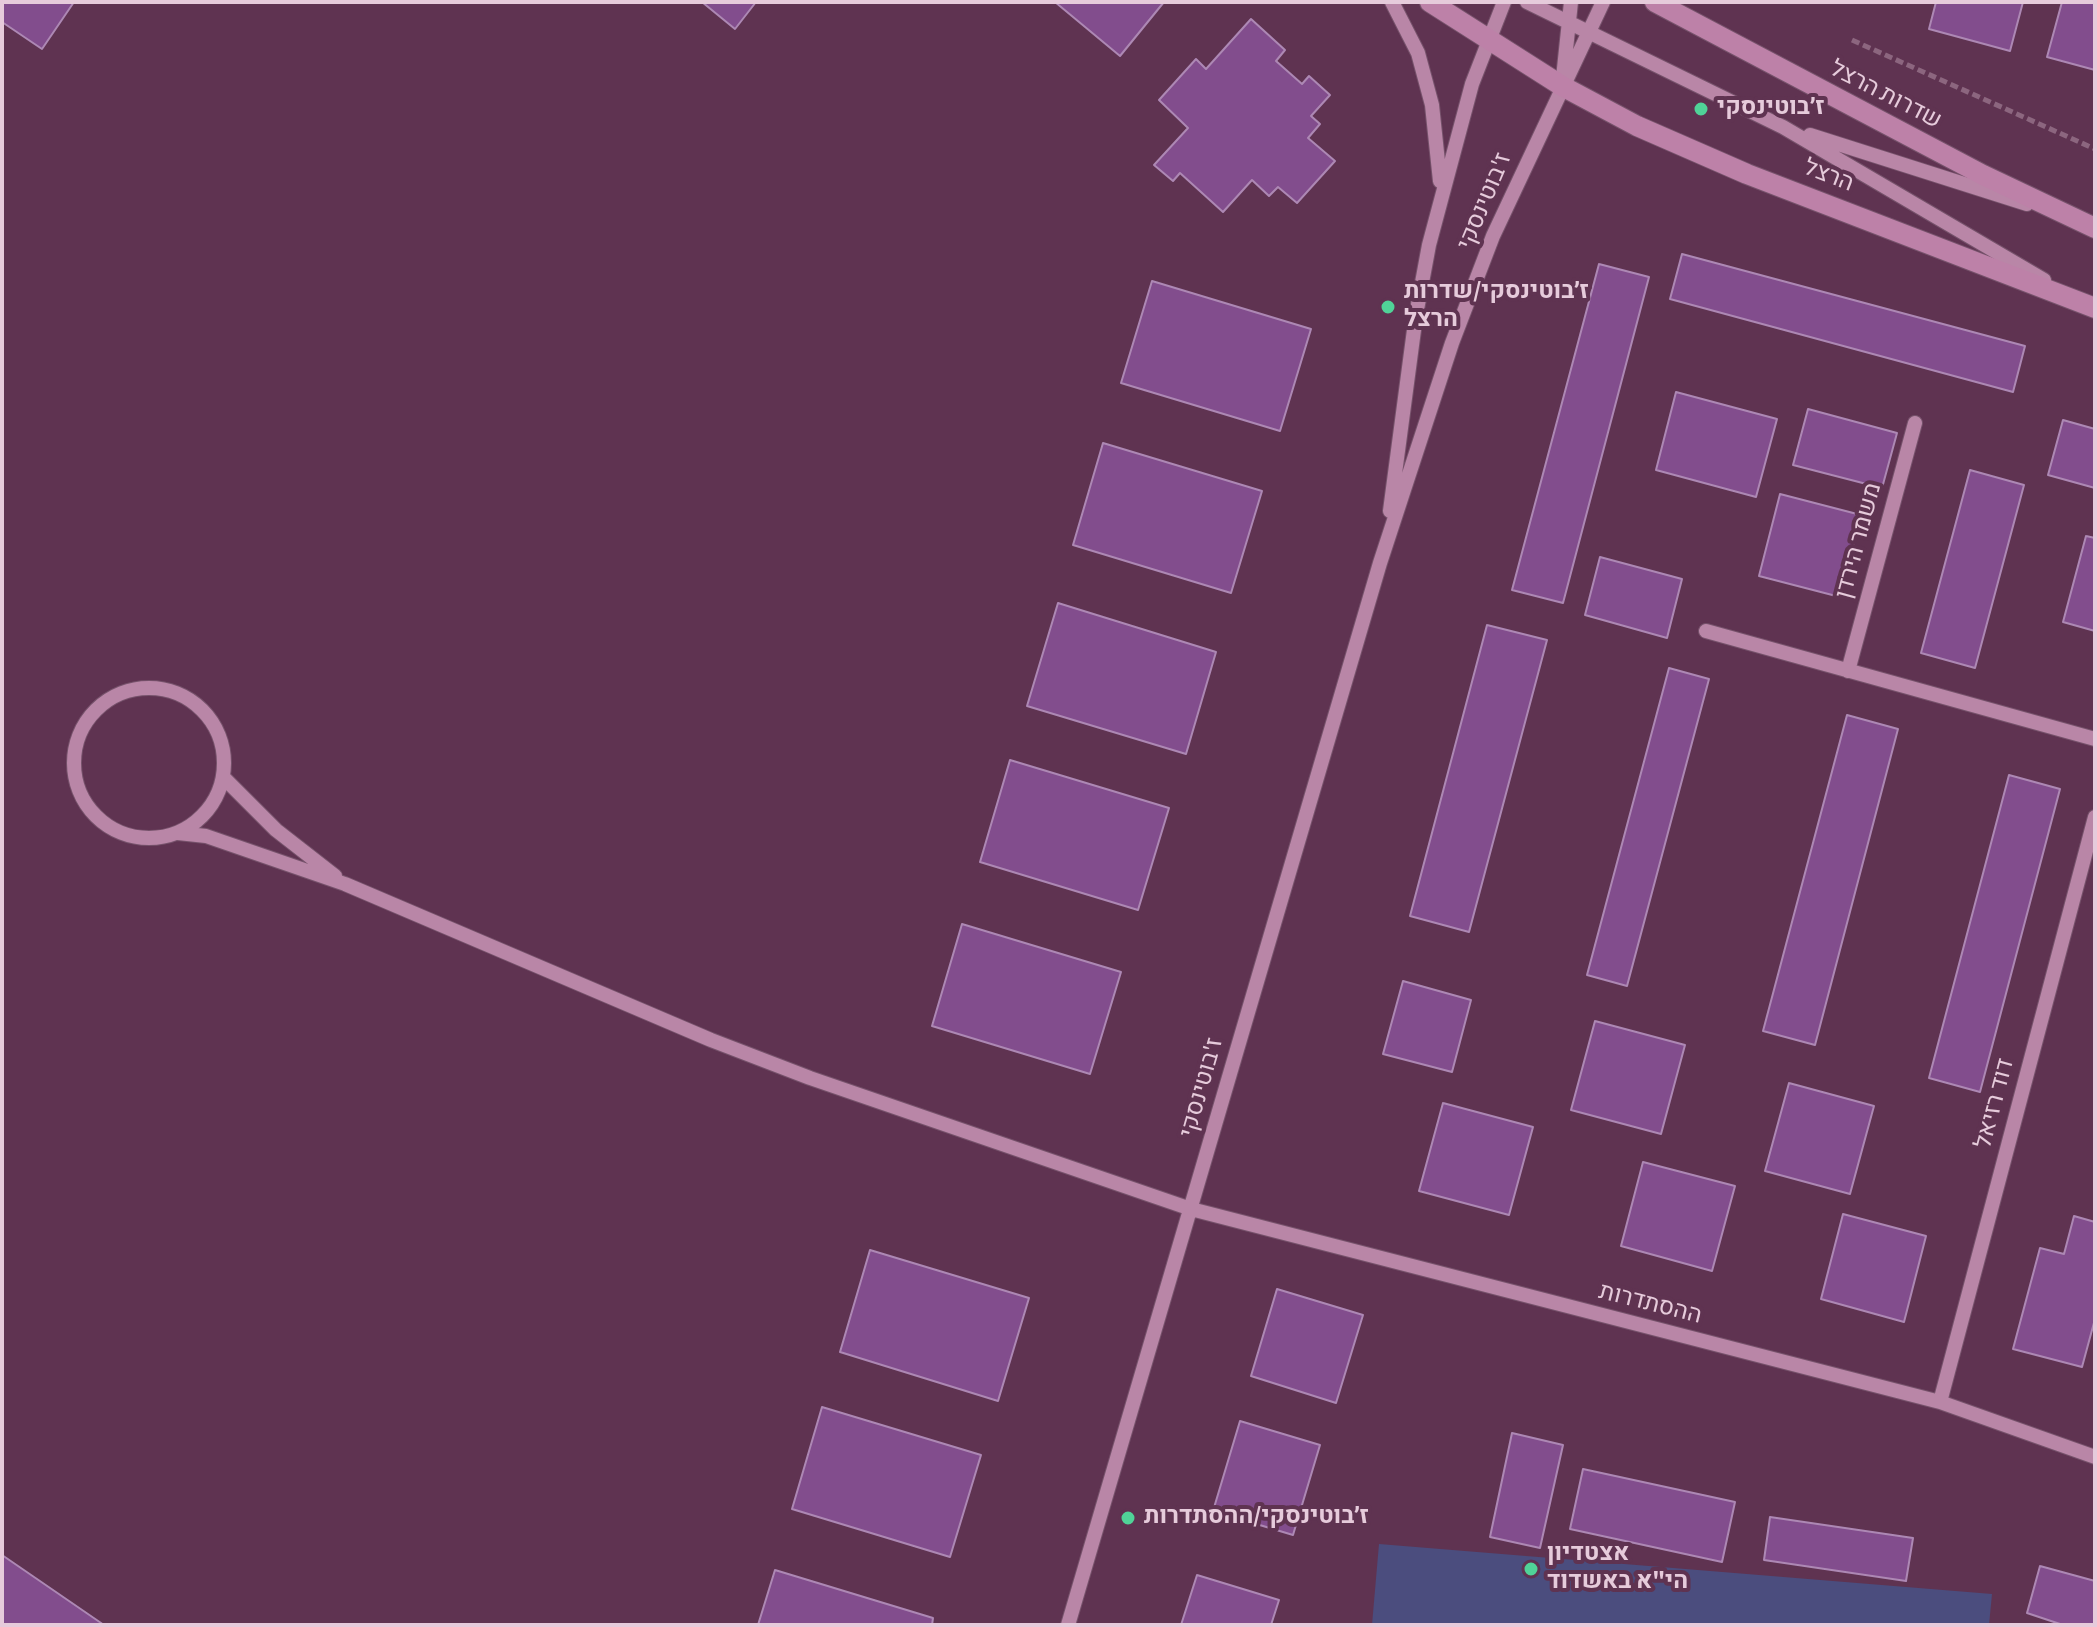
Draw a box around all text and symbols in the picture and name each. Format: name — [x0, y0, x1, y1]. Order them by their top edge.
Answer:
street label: שדרות הרצל — [1824, 56, 1946, 136]
place label: ז׳בוטינסקי — [1717, 95, 1824, 123]
marker: ז׳בוטינסקי — [1692, 100, 1710, 118]
street label: ז'בוטינסקי — [1453, 149, 1519, 255]
street label: הרצל — [1799, 154, 1857, 200]
place label: ז׳בוטינסקי/שדרות הרצל — [1404, 279, 1589, 335]
marker: ז׳בוטינסקי/שדרות הרצל — [1379, 298, 1397, 316]
street label: משמר הירדן — [1831, 480, 1889, 602]
street label: ז'בוטינסקי — [1175, 1035, 1231, 1141]
street label: דוד רזיאל — [1970, 1056, 2022, 1152]
street label: ההסתדרות — [1596, 1278, 1704, 1332]
place label: ז׳בוטינסקי/ההסתדרות — [1144, 1504, 1369, 1532]
marker: ז׳בוטינסקי/ההסתדרות — [1119, 1509, 1137, 1527]
place label: אצטדיון הי"א באשדוד — [1547, 1541, 1688, 1597]
marker: אצטדיון הי"א באשדוד — [1522, 1560, 1540, 1578]

